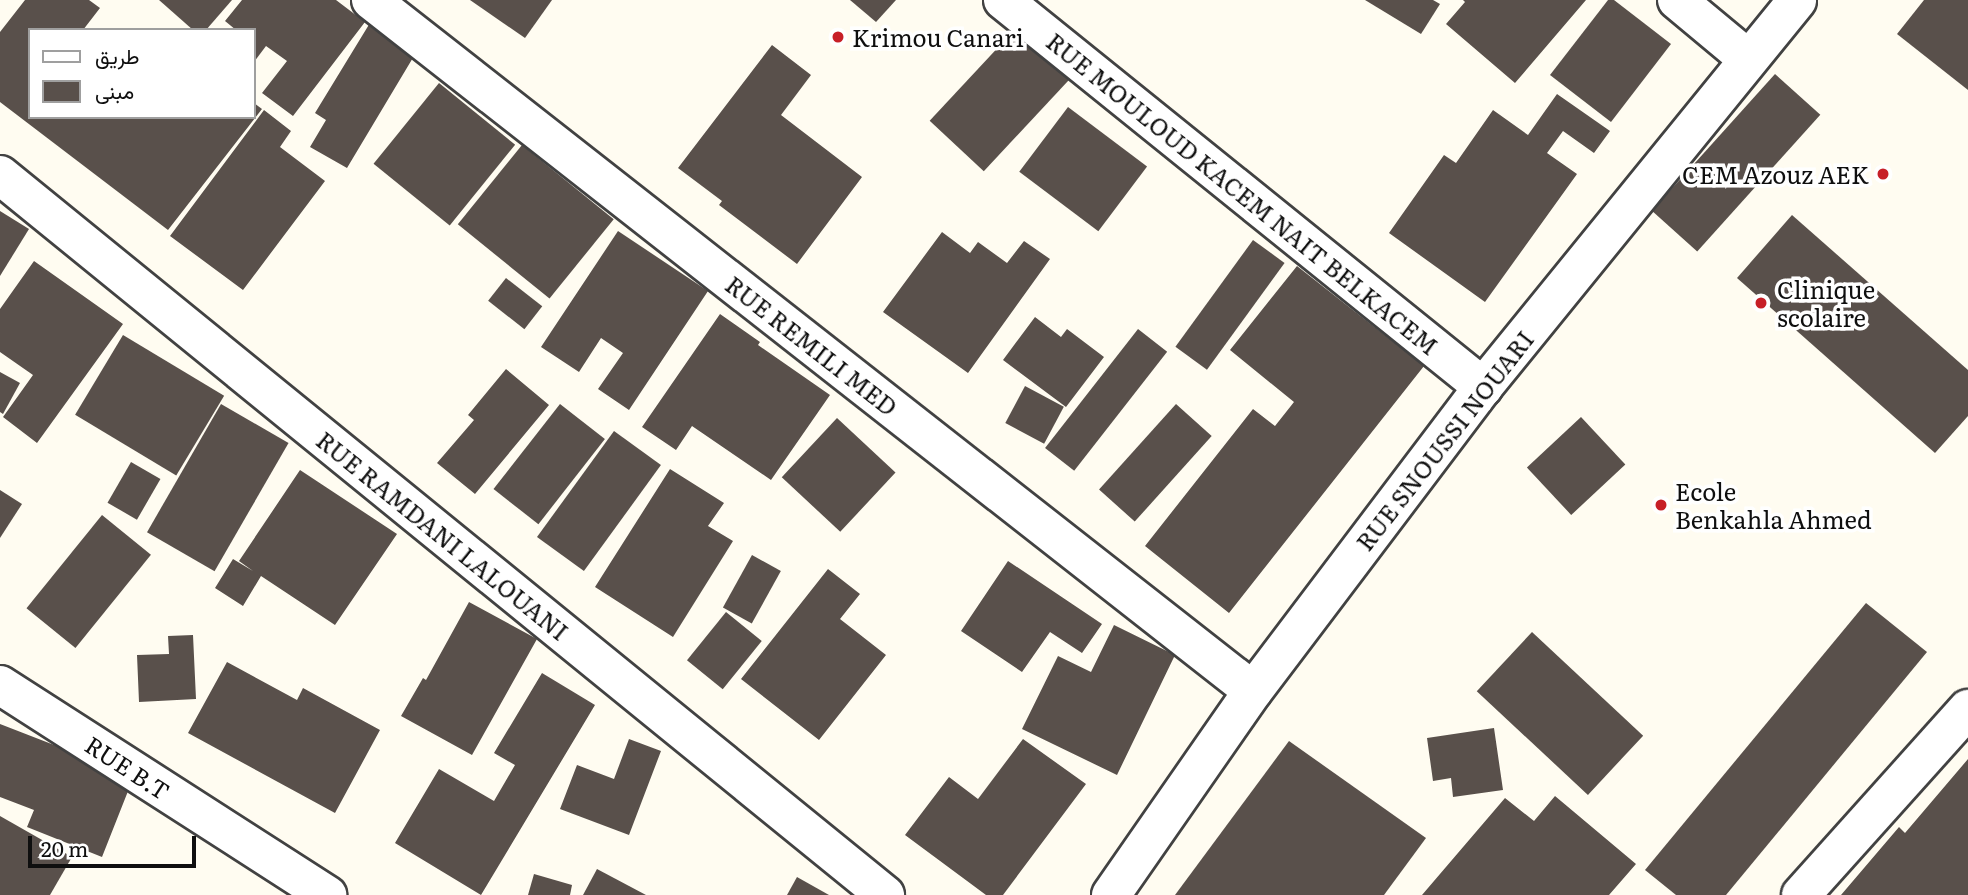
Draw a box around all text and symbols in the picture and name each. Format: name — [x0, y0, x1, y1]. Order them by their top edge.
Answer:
place label: Krimou Canari — [852, 23, 1024, 51]
street label: RUE MOULOUD KACEM NAIT BELKACEM — [1041, 26, 1445, 360]
legend — [28, 28, 256, 119]
marker: Krimou Canari — [830, 29, 846, 45]
text: طريق — [95, 39, 140, 70]
text: مبنى — [95, 74, 134, 105]
place label: CEM Azouz AEK — [1682, 160, 1869, 188]
marker: CEM Azouz AEK — [1875, 166, 1891, 182]
street label: RUE REMILI MED — [721, 269, 903, 421]
place label: Clinique scolaire — [1777, 275, 1875, 331]
marker: Clinique scolaire — [1751, 293, 1771, 313]
street label: RUE SNOUSSI NOUARI — [1349, 324, 1539, 556]
street label: RUE RAMDANI LALOUANI — [311, 425, 575, 645]
place label: Ecole Benkahla Ahmed — [1675, 477, 1872, 533]
marker: Ecole Benkahla Ahmed — [1653, 497, 1669, 513]
street label: RUE B.T — [80, 729, 176, 805]
scale bar — [32, 822, 200, 866]
text: 20 m — [41, 832, 88, 863]

